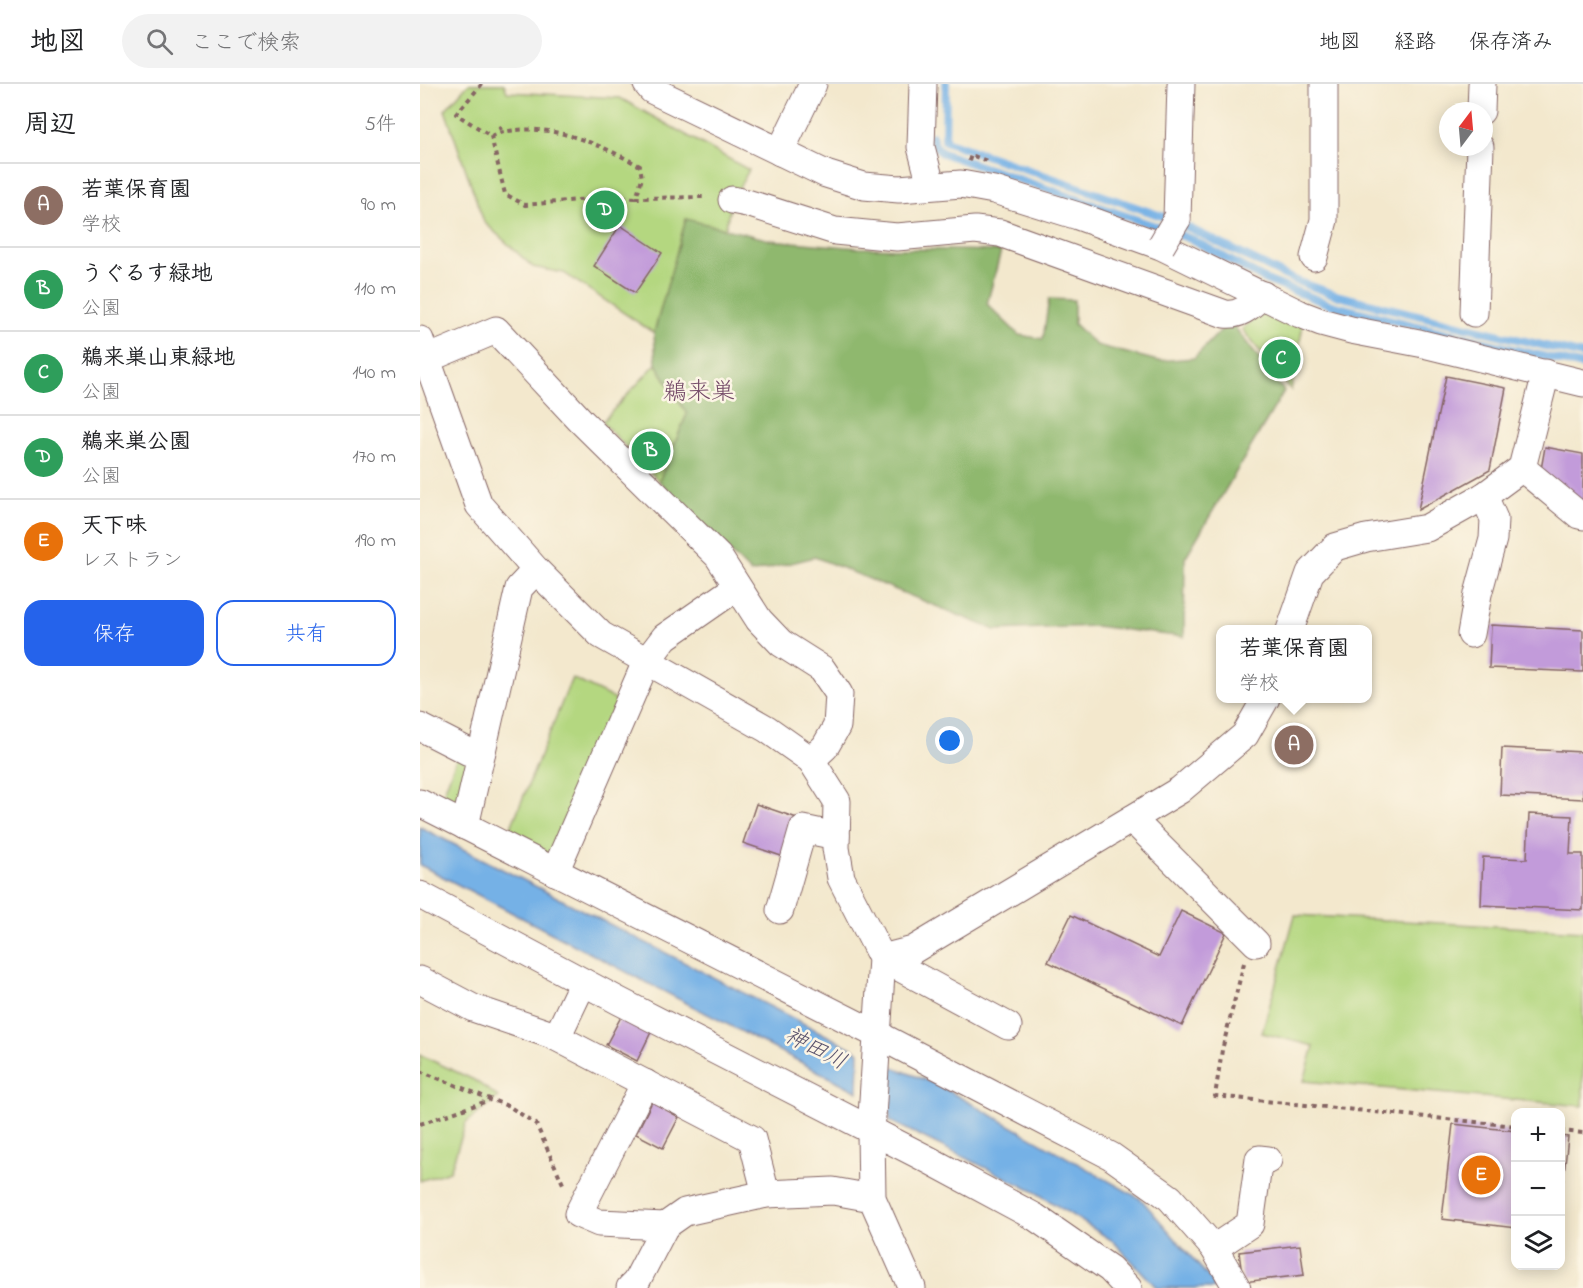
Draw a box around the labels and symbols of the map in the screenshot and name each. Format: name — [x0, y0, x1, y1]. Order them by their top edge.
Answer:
north arrow — [1439, 102, 1493, 156]
pin: D — [586, 188, 624, 232]
pin: C — [1262, 336, 1300, 382]
district label: 鵜来巣 — [663, 376, 735, 411]
pin: B — [632, 428, 670, 473]
pin: A — [1274, 722, 1314, 768]
your location — [935, 726, 964, 755]
water label: 神田川 — [778, 1021, 852, 1079]
pin: E — [1462, 1152, 1500, 1198]

